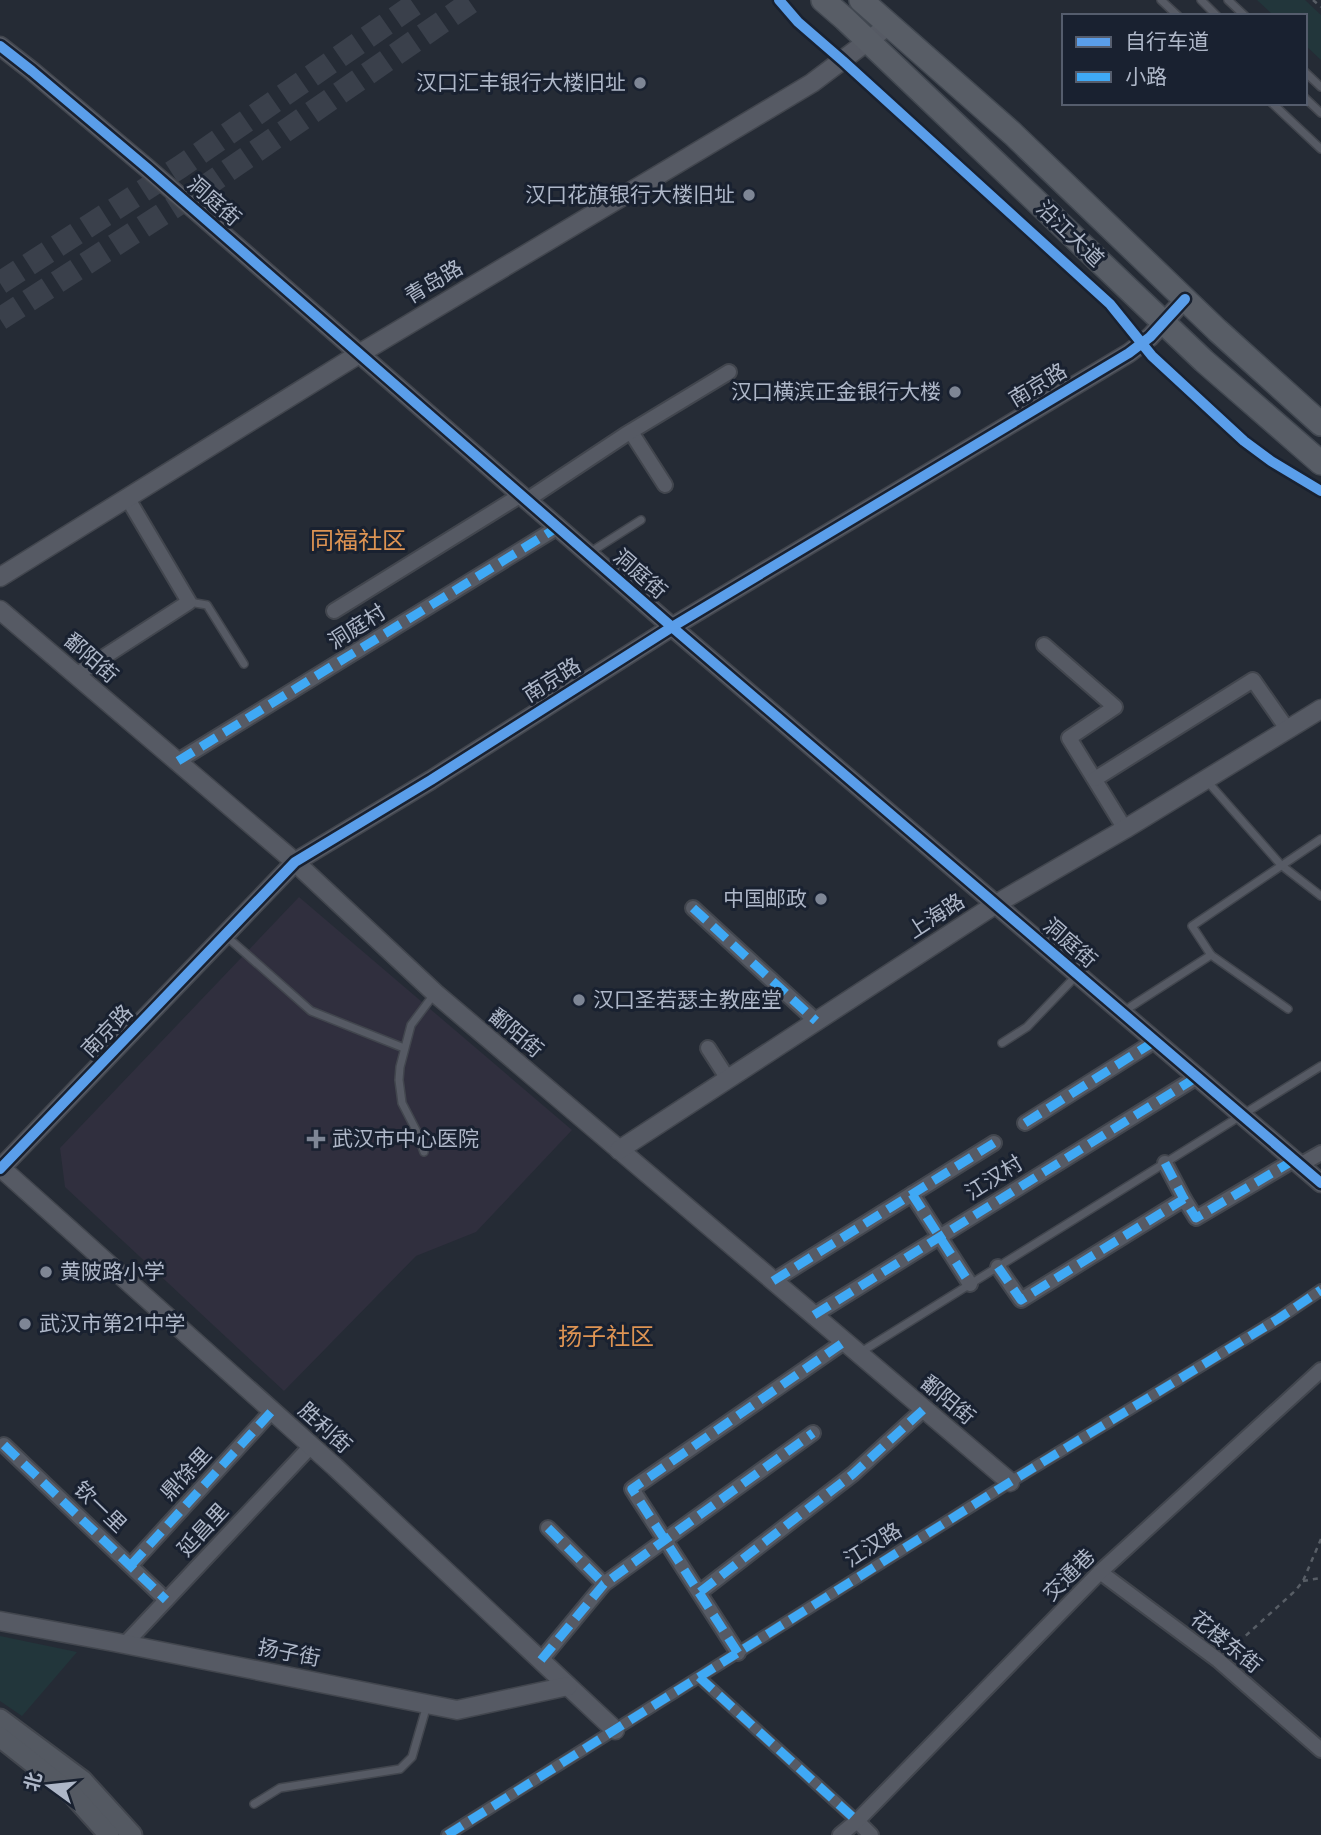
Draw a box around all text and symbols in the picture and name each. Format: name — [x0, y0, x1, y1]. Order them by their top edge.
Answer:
legend — [1062, 14, 1307, 105]
text: 自行车道 — [1125, 29, 1209, 54]
text: 小路 — [1125, 64, 1167, 89]
place label: 汉口汇丰银行大楼旧址 — [416, 70, 626, 95]
marker: 汉口汇丰银行大楼旧址 — [632, 75, 648, 91]
street label: 洞庭街 — [182, 171, 246, 231]
place label: 汉口花旗银行大楼旧址 — [525, 182, 735, 207]
marker: 汉口花旗银行大楼旧址 — [741, 187, 757, 203]
street label: 沿江大道 — [1031, 195, 1109, 272]
street label: 青岛路 — [400, 255, 467, 309]
street label: 南京路 — [1004, 358, 1071, 412]
place label: 汉口横滨正金银行大楼 — [731, 379, 941, 404]
marker: 汉口横滨正金银行大楼 — [947, 384, 963, 400]
district label: 同福社区 — [310, 526, 406, 555]
street label: 洞庭街 — [608, 544, 672, 604]
street label: 洞庭村 — [323, 599, 390, 654]
street label: 鄱阳街 — [59, 628, 123, 688]
street label: 南京路 — [518, 652, 585, 707]
place label: 中国邮政 — [723, 886, 807, 911]
street label: 上海路 — [903, 888, 969, 943]
marker: 中国邮政 — [813, 891, 829, 907]
street label: 洞庭街 — [1038, 913, 1102, 973]
place label: 汉口圣若瑟主教座堂 — [593, 987, 782, 1012]
marker: 汉口圣若瑟主教座堂 — [571, 992, 587, 1008]
street label: 南京路 — [76, 999, 138, 1062]
street label: 鄱阳街 — [484, 1003, 548, 1062]
place label: 武汉市中心医院 — [332, 1126, 479, 1151]
marker: 武汉市中心医院 — [306, 1129, 326, 1149]
street label: 江汉村 — [960, 1150, 1027, 1205]
place label: 黄陂路小学 — [60, 1259, 165, 1284]
marker: 黄陂路小学 — [38, 1264, 54, 1280]
place label: 武汉市第21中学 — [39, 1311, 185, 1336]
marker: 武汉市第21中学 — [17, 1316, 33, 1332]
district label: 扬子社区 — [558, 1322, 654, 1351]
street label: 鄱阳街 — [916, 1370, 980, 1429]
street label: 胜利街 — [294, 1397, 357, 1458]
street label: 鼎馀里 — [155, 1442, 216, 1505]
street label: 钦一里 — [69, 1476, 132, 1538]
street label: 延昌里 — [172, 1498, 233, 1561]
street label: 江汉路 — [839, 1517, 906, 1572]
street label: 交通巷 — [1038, 1544, 1100, 1606]
street label: 花楼东街 — [1186, 1605, 1267, 1678]
street label: 扬子街 — [256, 1634, 322, 1671]
north arrow — [14, 1751, 84, 1821]
text: 北 — [19, 1770, 47, 1794]

